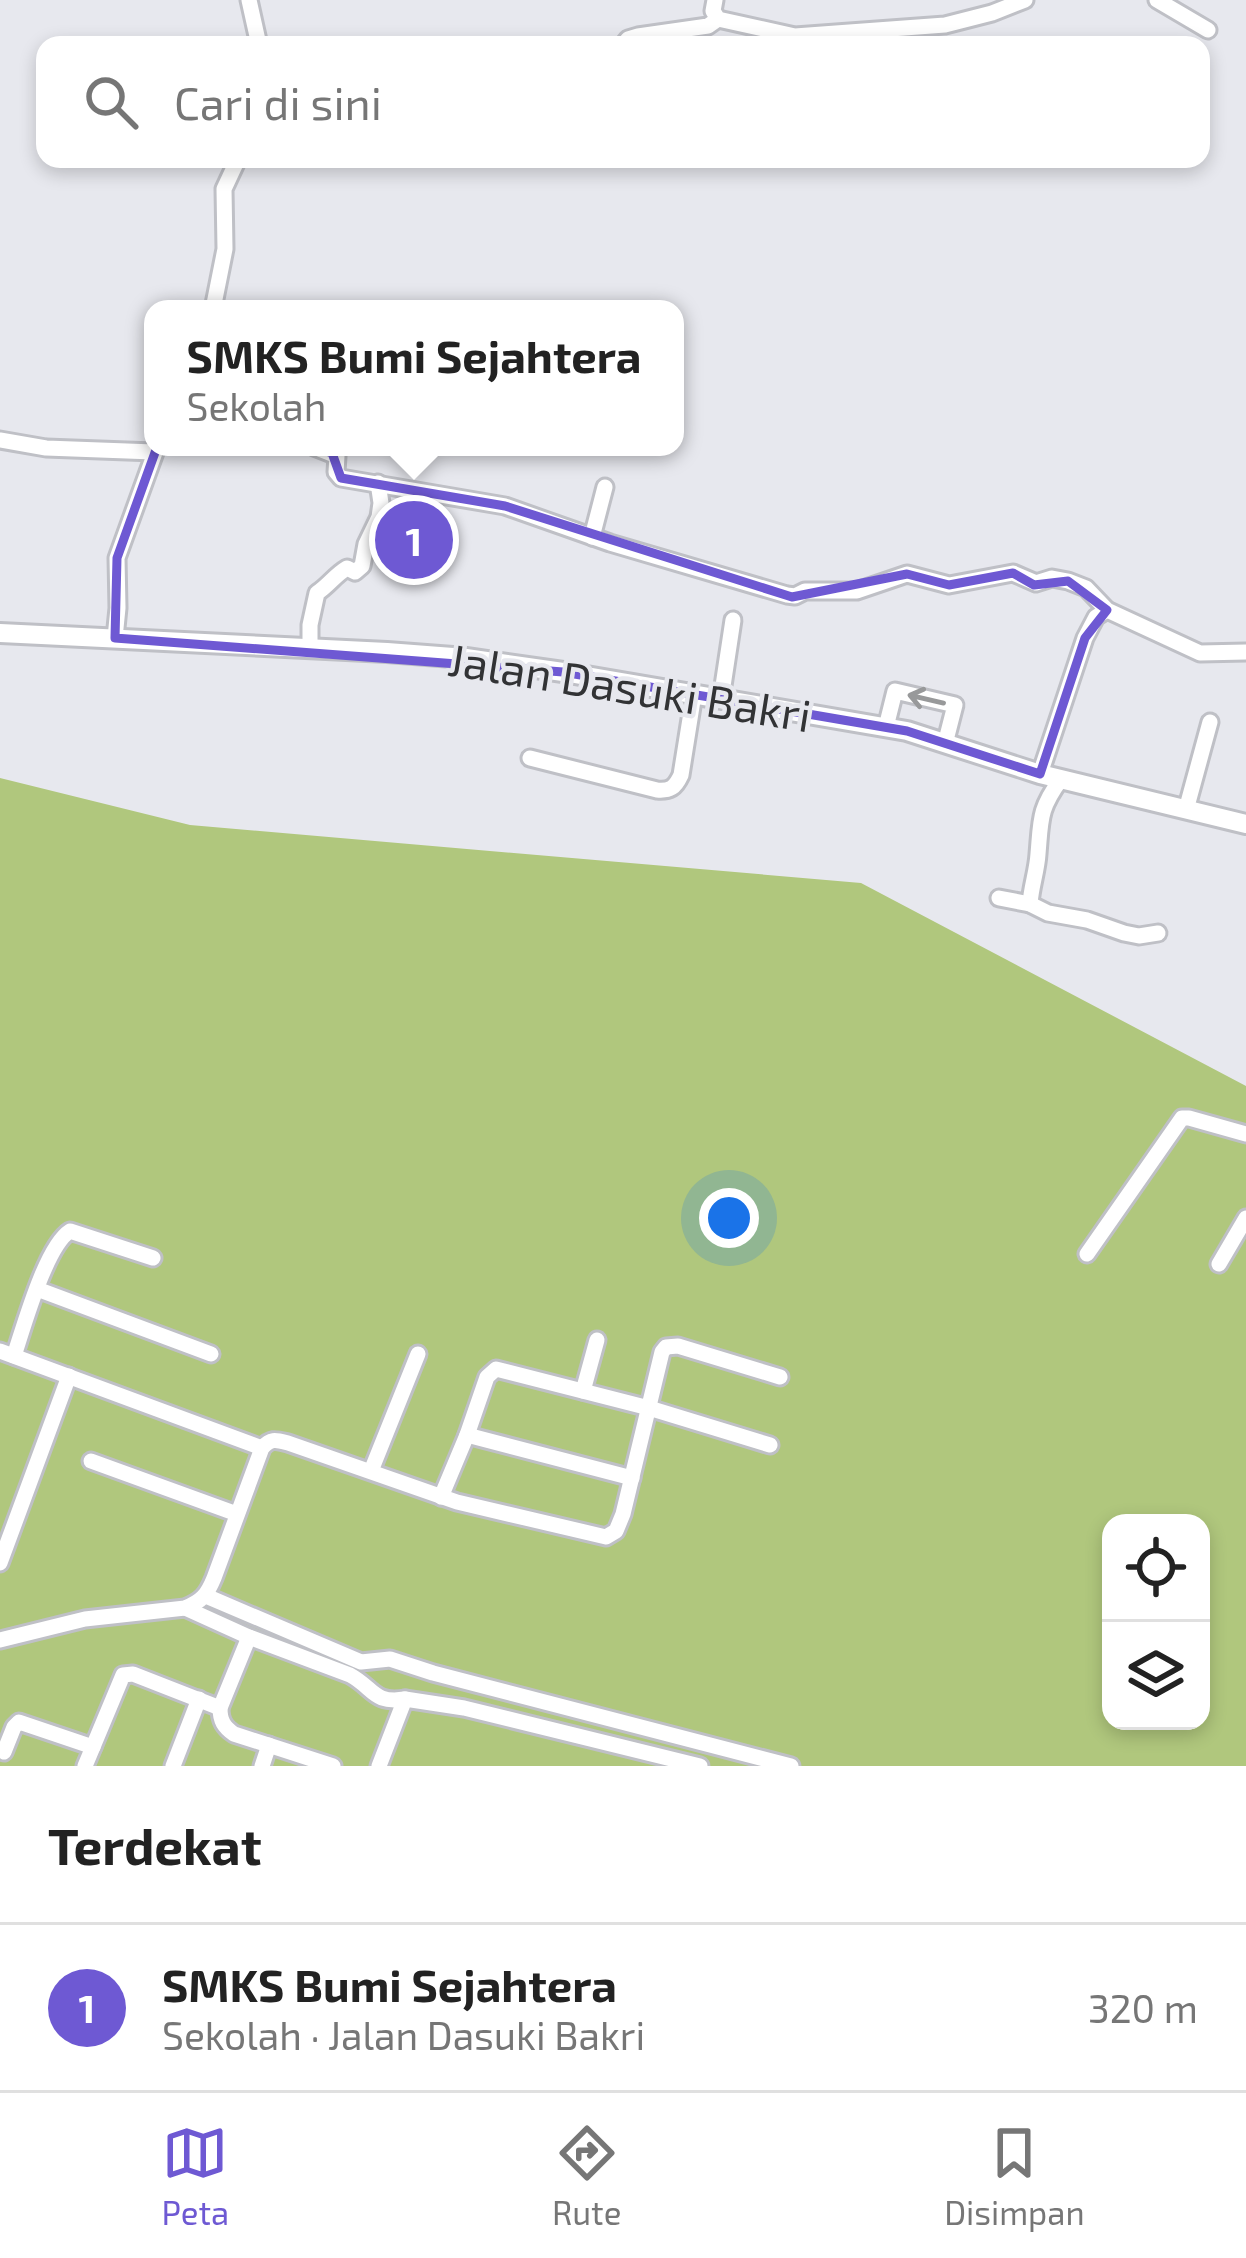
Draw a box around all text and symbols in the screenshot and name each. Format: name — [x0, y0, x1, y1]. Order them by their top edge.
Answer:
search box — [36, 36, 1210, 168]
icon: search — [78, 69, 144, 135]
text: Cari di sini — [174, 75, 382, 129]
popup — [144, 300, 684, 456]
text: SMKS Bumi Sejahtera — [187, 328, 641, 382]
text: Sekolah — [187, 382, 326, 429]
pin: 1 — [375, 495, 453, 585]
street label: Jalan Dasuki Bakri — [445, 631, 815, 741]
one-way arrow — [908, 686, 946, 709]
your location — [699, 1188, 759, 1248]
map controls — [1102, 1514, 1210, 1730]
button: locate — [1102, 1514, 1210, 1622]
button: layers — [1102, 1622, 1210, 1730]
text: Terdekat — [48, 1814, 262, 1875]
text: SMKS Bumi Sejahtera — [162, 1957, 617, 2011]
text: 1 — [79, 1984, 95, 2031]
text: 320 m — [1088, 1984, 1198, 2031]
text: Sekolah · Jalan Dasuki Bakri — [162, 2011, 645, 2058]
tab: Peta — [161, 2120, 229, 2232]
tab: Rute — [552, 2120, 621, 2232]
tab: Disimpan — [944, 2120, 1085, 2232]

